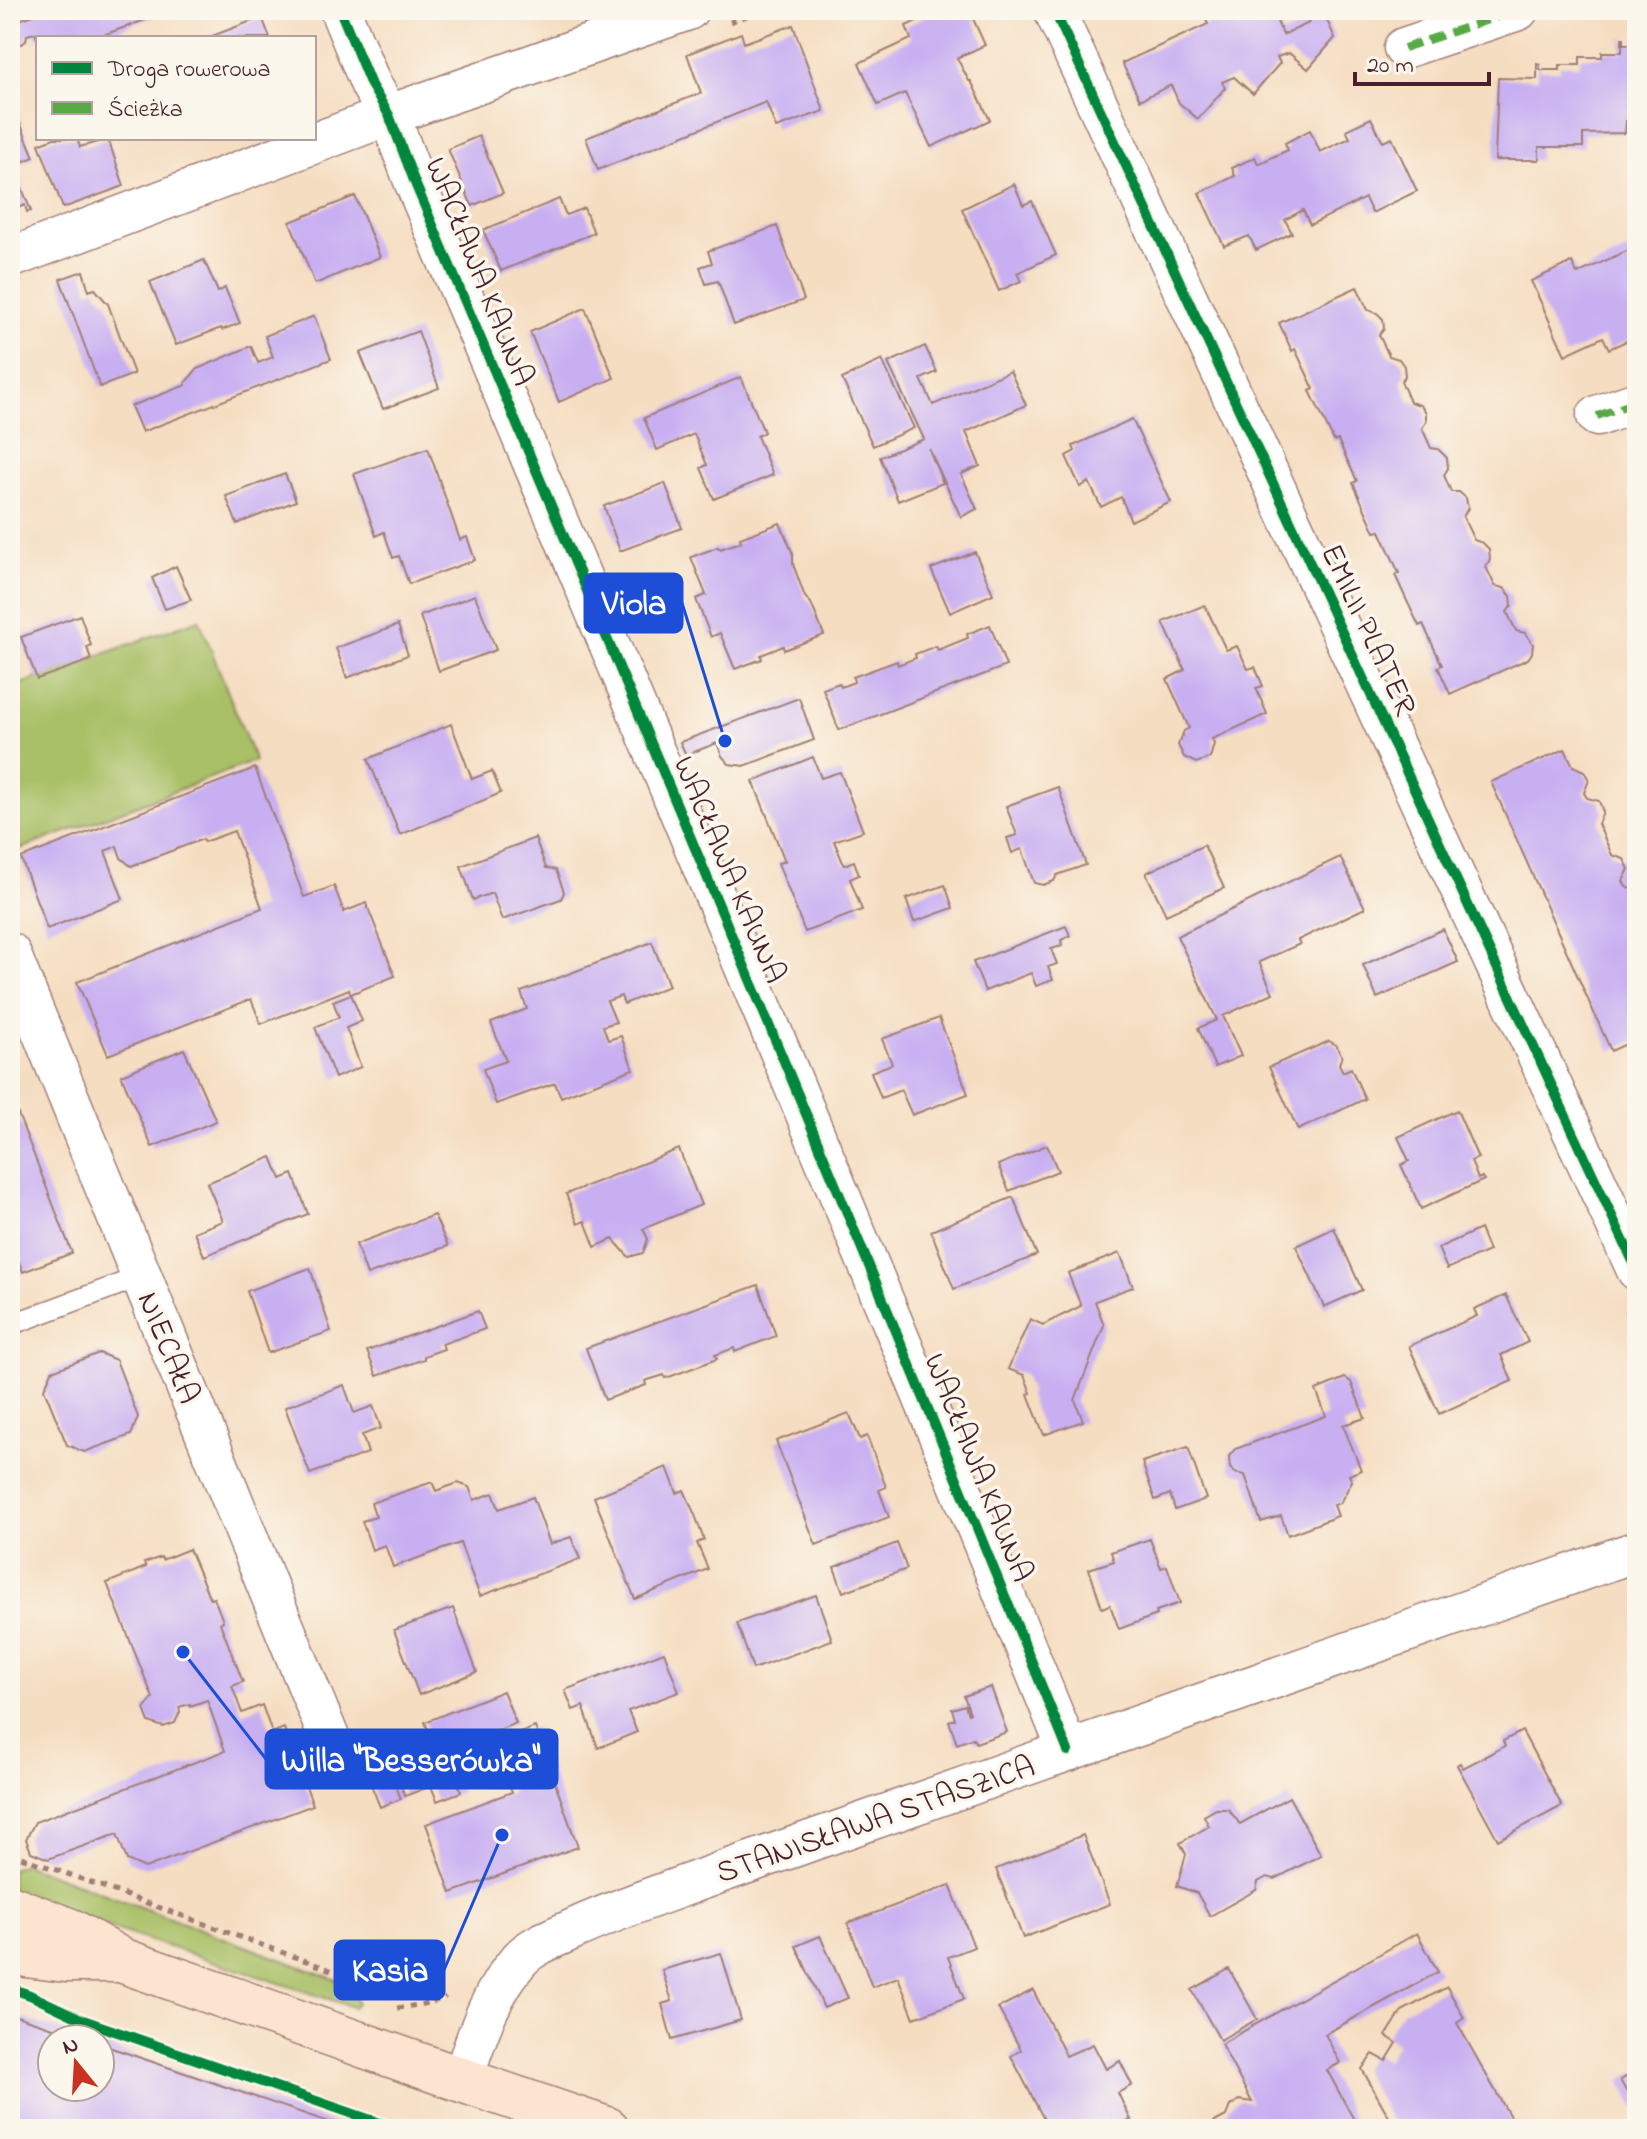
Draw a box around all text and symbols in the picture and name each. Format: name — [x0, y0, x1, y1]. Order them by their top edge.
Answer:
legend — [36, 36, 316, 140]
scale bar — [1355, 36, 1489, 86]
text: 20 m — [1367, 49, 1414, 84]
text: Droga rowerowa — [107, 53, 270, 88]
text: Ścieżka — [108, 93, 183, 128]
street label: WACŁAWA KAUNA — [410, 151, 545, 394]
street label: EMILII PLATER — [1306, 537, 1427, 724]
callout: Viola — [585, 574, 682, 632]
text: Viola — [601, 581, 666, 631]
street label: WACŁAWA KAUNA — [659, 749, 797, 991]
street label: NIECAŁA — [123, 1285, 211, 1412]
street label: WACŁAWA KAUNA — [909, 1347, 1044, 1590]
callout: Willa "Besserówka" — [266, 1730, 557, 1788]
text: Willa "Besserówka" — [281, 1738, 541, 1788]
street label: STANISŁAWA STASZICA — [710, 1745, 1042, 1898]
callout: Kasia — [335, 1941, 444, 1999]
text: Kasia — [352, 1948, 428, 1998]
north arrow — [36, 2023, 116, 2103]
text: N — [59, 2029, 83, 2064]

